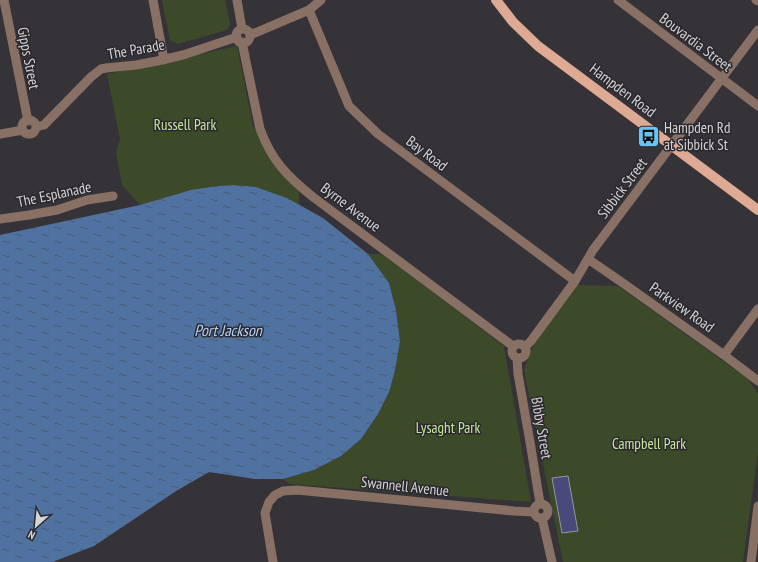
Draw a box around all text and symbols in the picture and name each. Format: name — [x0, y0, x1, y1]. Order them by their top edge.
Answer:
street label: Bouvardia Street — [656, 9, 736, 75]
street label: Gipps Street — [14, 25, 44, 91]
street label: The Parade — [106, 35, 166, 63]
street label: Hampden Road — [586, 59, 660, 121]
park label: Russell Park — [154, 115, 216, 134]
place label: Hampden Rd at Sibbick St — [664, 118, 730, 154]
bus stop icon: Hampden Rd at Sibbick St — [636, 123, 662, 149]
street label: Bay Road — [402, 131, 452, 175]
street label: Sibbick Street — [593, 154, 651, 222]
street label: The Esplanade — [15, 177, 93, 211]
street label: Byrne Avenue — [317, 178, 385, 236]
street label: Parkview Road — [646, 278, 718, 336]
water label: Port Jackson — [194, 320, 263, 340]
street label: Bibby Street — [527, 396, 557, 460]
park label: Lysaght Park — [416, 418, 480, 437]
park label: Campbell Park — [612, 434, 686, 453]
street label: Swannell Avenue — [360, 472, 450, 500]
north arrow — [16, 506, 56, 546]
text: N — [26, 527, 37, 542]

